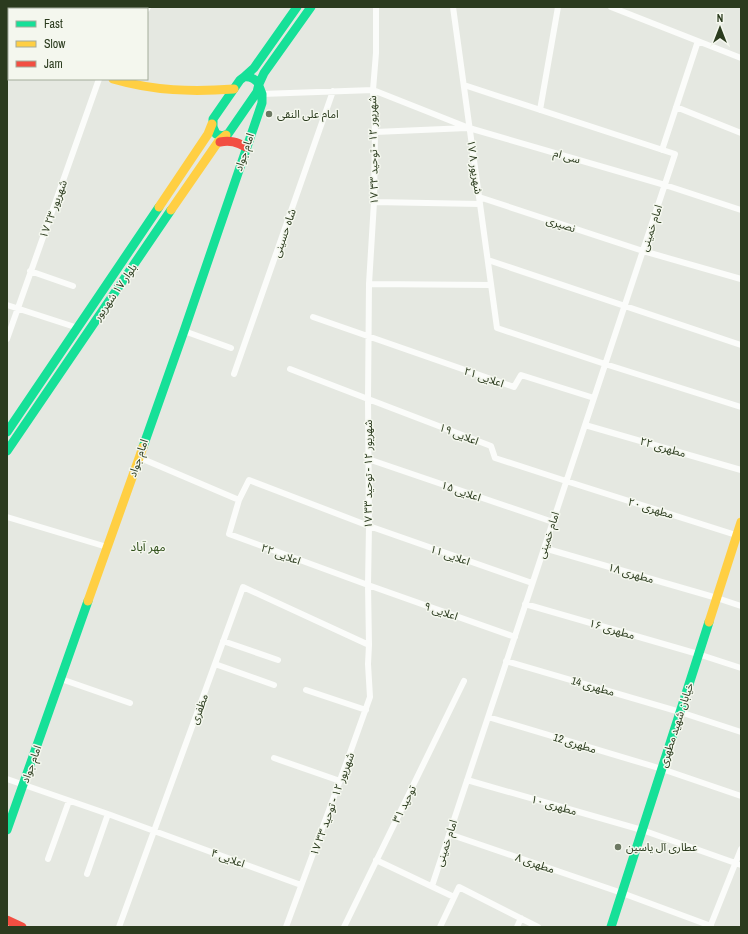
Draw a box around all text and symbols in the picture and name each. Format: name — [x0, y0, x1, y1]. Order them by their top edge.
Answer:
legend — [8, 8, 148, 80]
north arrow — [700, 8, 740, 48]
text: N — [717, 11, 723, 25]
text: Fast — [44, 16, 63, 32]
text: Slow — [44, 36, 66, 52]
text: Jam — [44, 56, 63, 72]
street label: ۱۷ شهریور ۱۲ - توحید ۳۳ — [365, 95, 381, 205]
place label: امام علی النقی — [277, 107, 339, 122]
marker: امام علی النقی — [264, 109, 274, 119]
street label: امام جواد — [231, 131, 258, 173]
street label: ۱۷ شهریور ۸ — [464, 139, 486, 195]
street label: سی ام — [552, 146, 582, 168]
street label: ۱۷ شهریور ۲۳ — [36, 178, 70, 240]
street label: امام خمینی — [637, 203, 666, 253]
street label: شاه حسینی — [269, 206, 299, 259]
street label: نصیری — [544, 213, 578, 235]
street label: بلوار ۱۷ شهریور — [90, 261, 140, 324]
street label: اعلایی ۲۱ — [462, 364, 506, 390]
street label: ۱۷ شهریور ۱۲ - توحید ۳۳ — [361, 419, 375, 529]
street label: اعلایی ۱۹ — [437, 420, 481, 448]
street label: مطهری ۲۲ — [638, 434, 688, 460]
street label: امام جواد — [125, 437, 152, 479]
street label: اعلایی ۱۵ — [439, 478, 483, 504]
street label: مطهری ۲۰ — [626, 494, 676, 522]
street label: امام خمینی — [534, 510, 563, 560]
district label: مهر آباد — [130, 539, 166, 555]
street label: اعلایی ۲۲ — [259, 540, 303, 568]
street label: اعلایی ۱۱ — [428, 542, 472, 568]
street label: مطهری ۱۸ — [606, 560, 656, 586]
street label: اعلایی ۹ — [422, 599, 460, 623]
street label: مطهری ۱۶ — [587, 616, 637, 642]
street label: مطهری 14 — [570, 673, 616, 699]
street label: خیابان شهید مطهری — [656, 680, 697, 769]
street label: مظفری — [187, 691, 211, 726]
street label: مطهری 12 — [552, 730, 599, 756]
street label: امام جواد — [18, 743, 45, 785]
street label: ۱۷ شهریور ۱۲ - توحید ۳۳ — [307, 750, 357, 858]
street label: توحید ۳۱ — [389, 783, 419, 825]
street label: مطهری ۱۰ — [529, 792, 579, 818]
street label: امام خمینی — [432, 818, 461, 868]
place label: عطاری آل یاسین — [626, 840, 698, 854]
marker: عطاری آل یاسین — [613, 842, 623, 852]
street label: اعلایی ۴ — [209, 845, 247, 871]
street label: مطهری ۸ — [513, 850, 557, 876]

